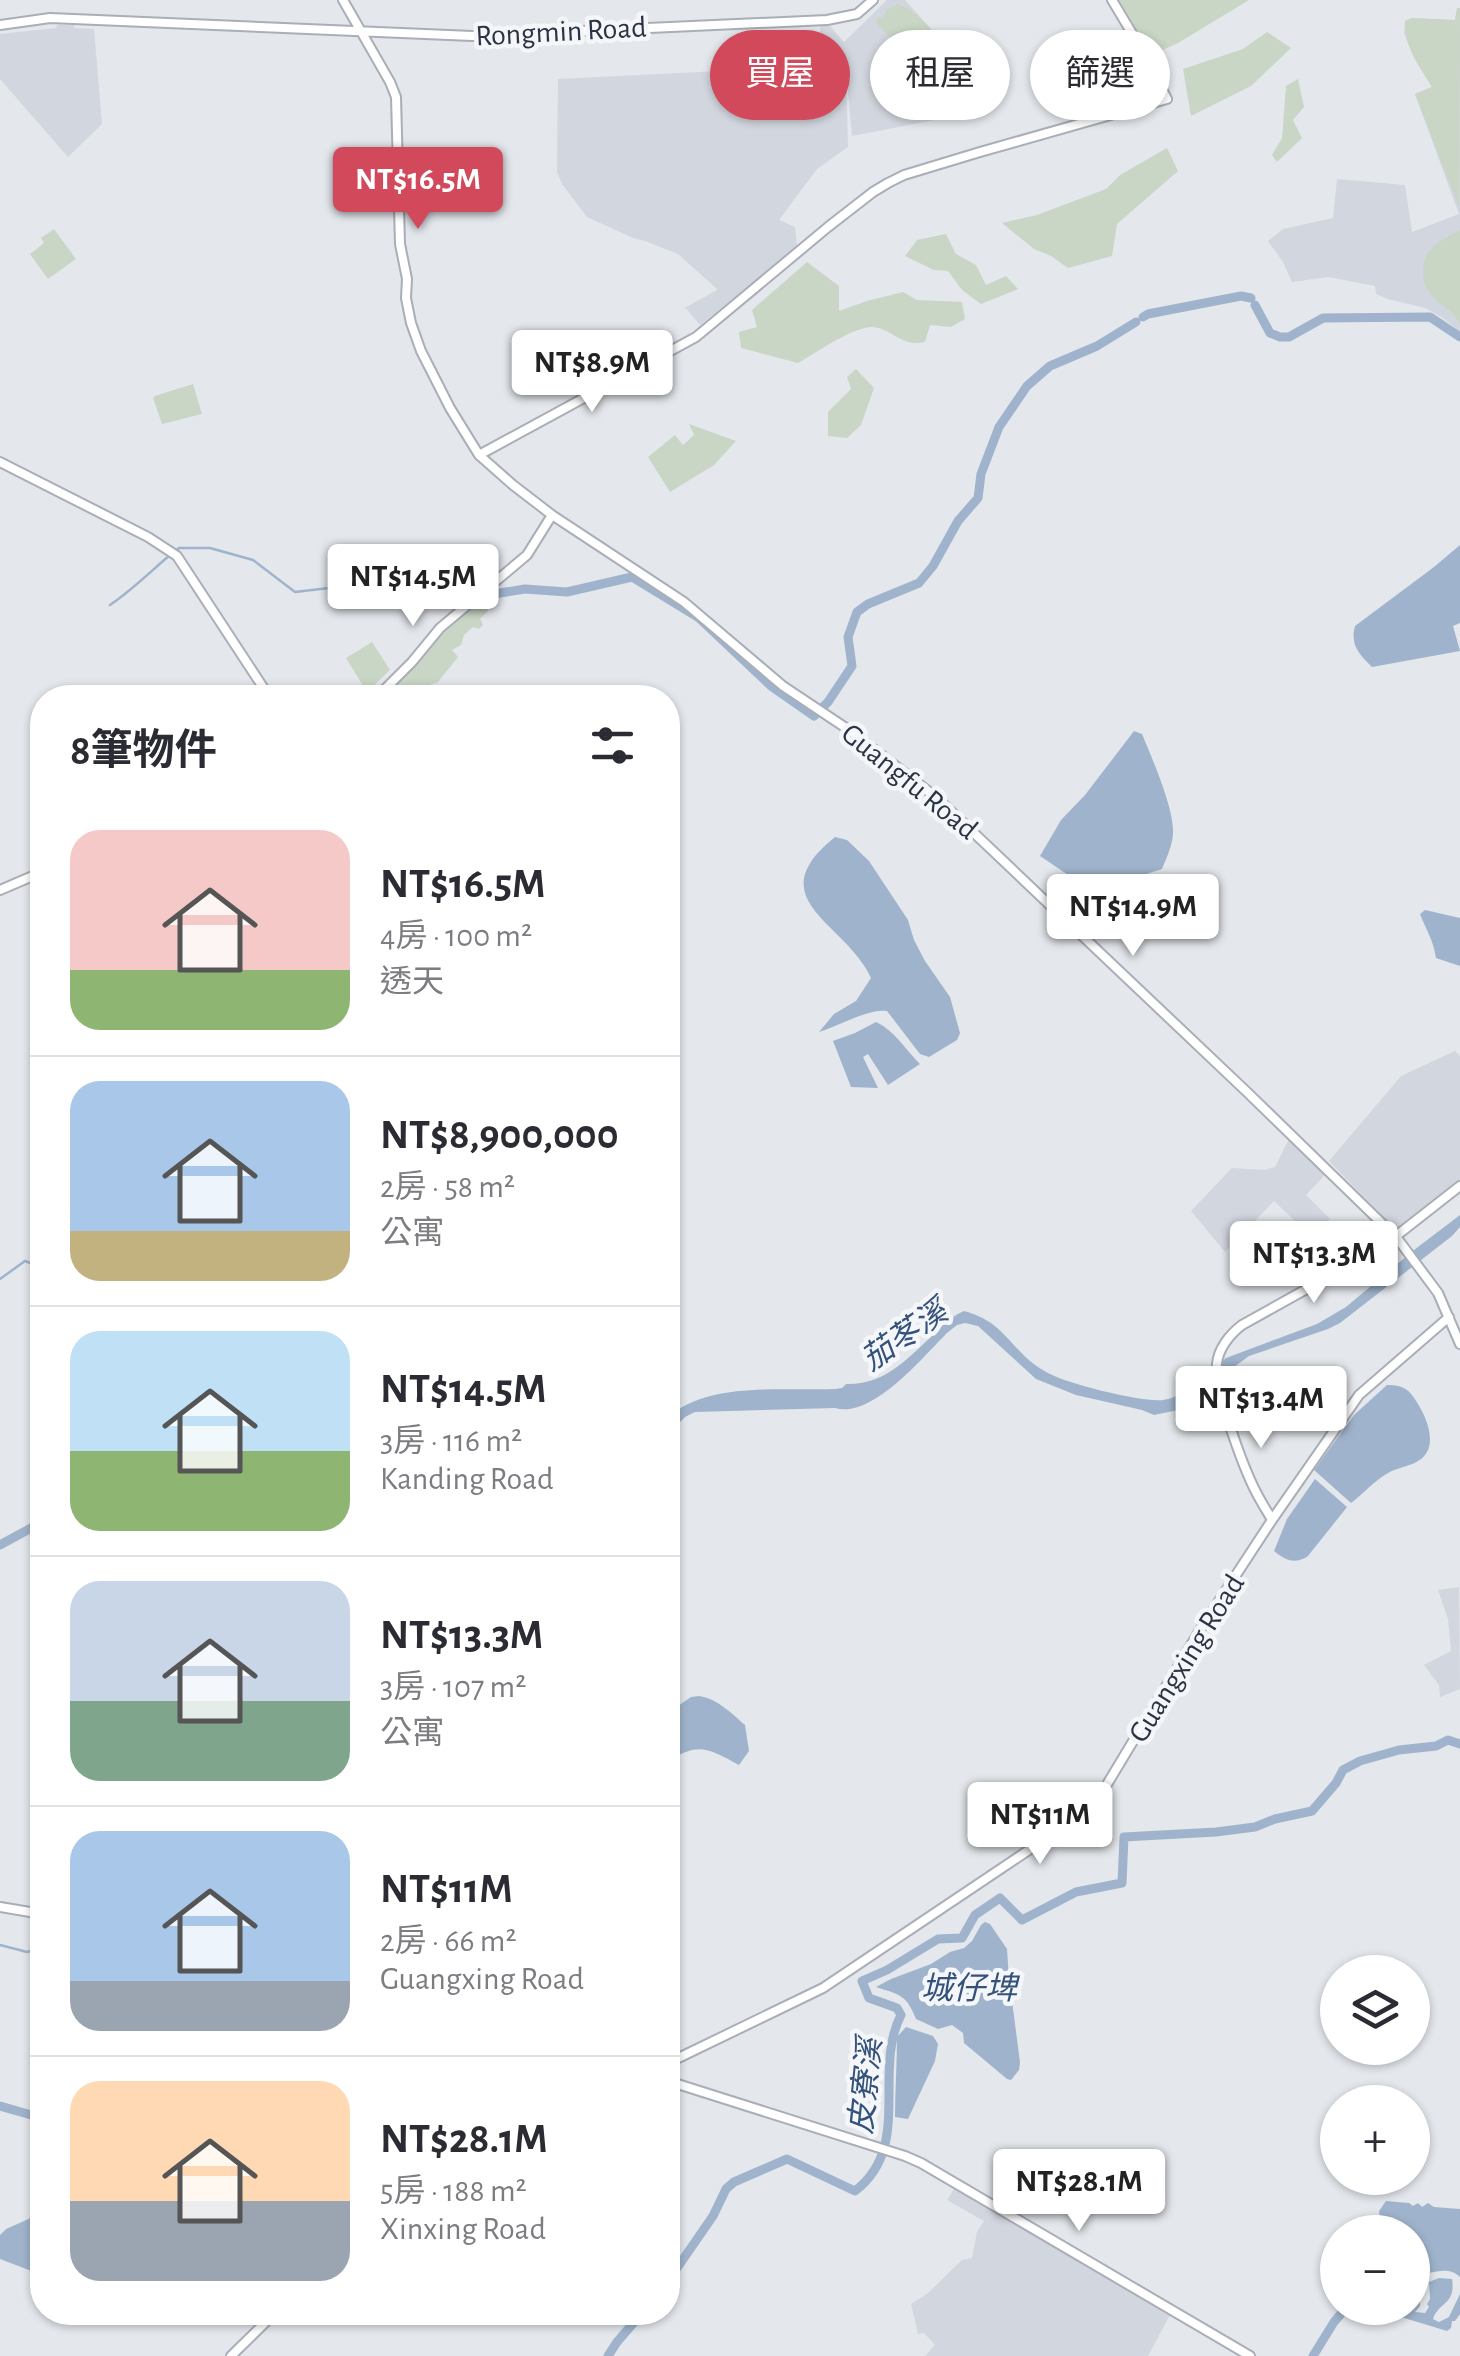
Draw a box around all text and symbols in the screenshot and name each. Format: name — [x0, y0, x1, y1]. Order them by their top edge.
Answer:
street label: Rongmin Road — [475, 13, 647, 51]
chip: 買屋 — [710, 30, 850, 120]
chip: 租屋 — [870, 30, 1010, 120]
chip: 篩選 — [1030, 30, 1170, 120]
pin: NT$16.5M — [315, 147, 521, 232]
text: NT$16.5M — [355, 163, 481, 195]
pin: NT$8.9M — [500, 330, 684, 415]
text: NT$8.9M — [534, 346, 650, 378]
pin: NT$14.5M — [310, 544, 516, 629]
text: NT$14.5M — [350, 560, 476, 592]
icon: filters — [585, 718, 640, 773]
street label: Guangfu Road — [836, 718, 983, 845]
text: 8筆物件 — [70, 730, 217, 772]
text: NT$16.5M — [380, 863, 546, 905]
icon: home — [150, 870, 270, 990]
pin: NT$14.9M — [1030, 874, 1236, 959]
text: NT$14.9M — [1069, 890, 1197, 922]
text: 4房 · 100 m² — [380, 920, 532, 952]
text: 透天 — [380, 966, 444, 998]
text: NT$8,900,000 — [380, 1114, 619, 1156]
icon: home — [150, 1121, 270, 1241]
text: 2房 · 58 m² — [380, 1171, 515, 1203]
text: 公寓 — [380, 1217, 444, 1249]
pin: NT$13.3M — [1211, 1221, 1417, 1306]
text: NT$13.3M — [1252, 1237, 1376, 1269]
water label: 茄苳溪 — [855, 1292, 956, 1376]
pin: NT$13.4M — [1158, 1366, 1364, 1451]
text: NT$14.5M — [380, 1368, 546, 1410]
icon: home — [150, 1371, 270, 1491]
text: NT$13.4M — [1198, 1382, 1324, 1414]
text: 3房 · 116 m² — [380, 1425, 522, 1457]
text: Kanding Road — [380, 1463, 554, 1495]
street label: Guangxing Road — [1123, 1569, 1250, 1748]
text: NT$13.3M — [380, 1614, 543, 1656]
icon: home — [150, 1621, 270, 1741]
text: 3房 · 107 m² — [380, 1671, 526, 1703]
text: 公寓 — [380, 1717, 444, 1749]
pin: NT$11M — [959, 1782, 1121, 1867]
text: NT$11M — [989, 1798, 1091, 1830]
text: NT$11M — [380, 1868, 513, 1910]
icon: home — [150, 1871, 270, 1991]
text: 2房 · 66 m² — [380, 1925, 517, 1957]
map controls — [1320, 1955, 1430, 2325]
button: layers — [1320, 1955, 1430, 2065]
text: Guangxing Road — [380, 1963, 584, 1995]
water label: 城仔埤 — [921, 1972, 1021, 2005]
water label: 皮寮溪 — [843, 2033, 887, 2136]
button: + — [1320, 2085, 1430, 2195]
text: NT$28.1M — [380, 2118, 548, 2160]
icon: home — [150, 2121, 270, 2241]
pin: NT$28.1M — [976, 2149, 1182, 2234]
text: NT$28.1M — [1015, 2165, 1143, 2197]
text: 5房 · 188 m² — [380, 2175, 527, 2207]
text: Xinxing Road — [380, 2213, 546, 2245]
button: − — [1320, 2215, 1430, 2325]

